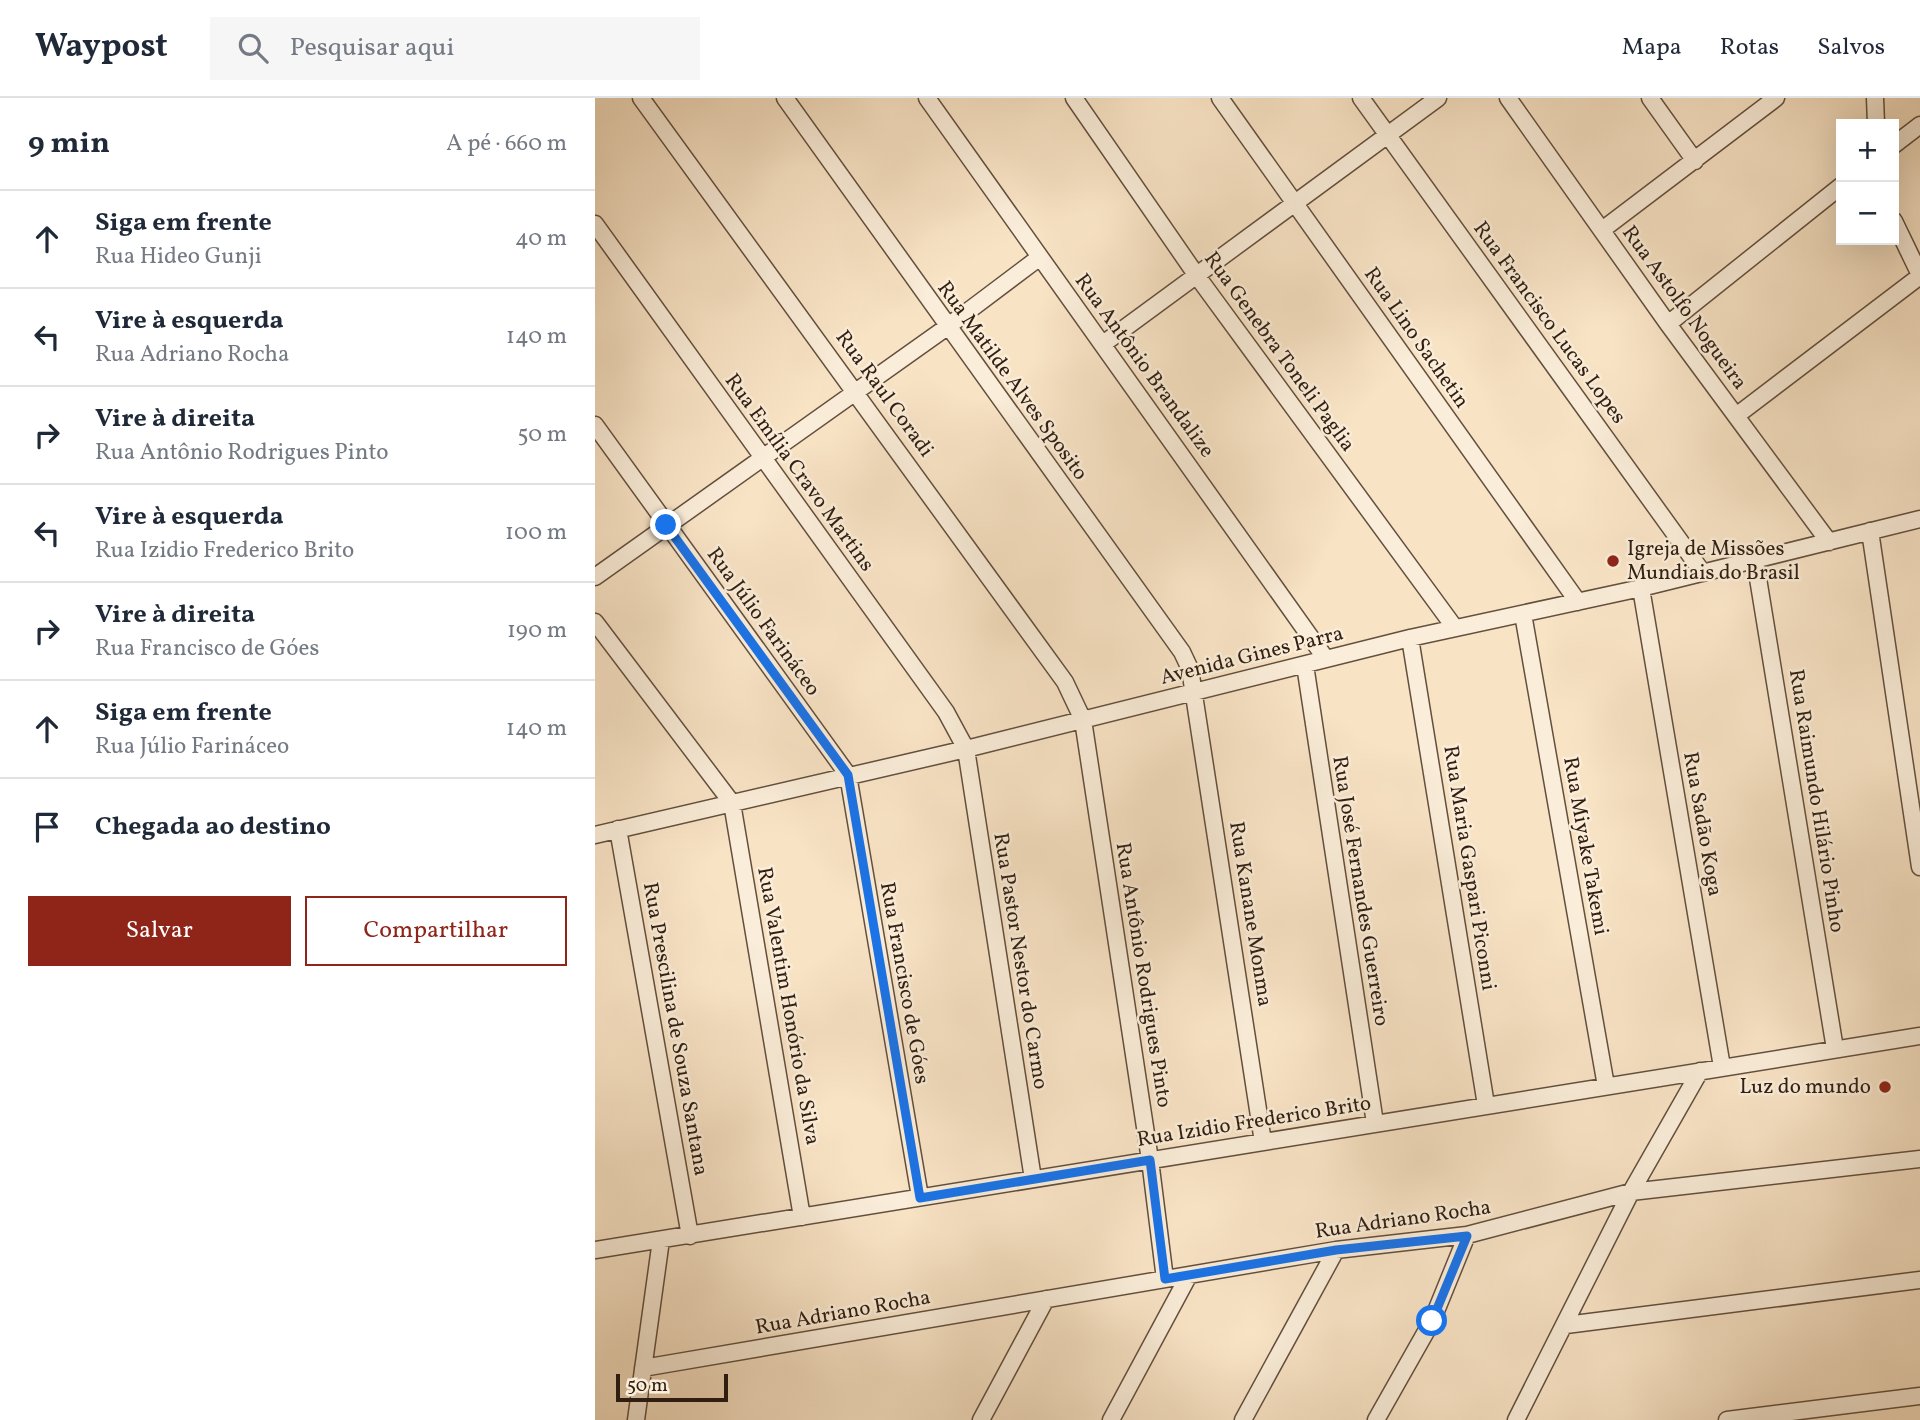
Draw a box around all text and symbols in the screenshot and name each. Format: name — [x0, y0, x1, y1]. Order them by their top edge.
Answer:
search box — [210, 17, 700, 80]
text: Waypost — [35, 25, 168, 71]
icon: search — [234, 29, 272, 67]
text: Pesquisar aqui — [290, 30, 454, 66]
text: Mapa — [1622, 31, 1682, 65]
text: Rotas — [1720, 31, 1779, 65]
text: Salvos — [1817, 31, 1885, 65]
map controls — [1836, 119, 1899, 245]
button: + — [1836, 119, 1899, 182]
text: 9 min — [28, 123, 110, 165]
text: A pé · 660 m — [446, 128, 567, 160]
button: − — [1836, 182, 1899, 245]
text: Siga em frente — [95, 205, 272, 241]
street label: Rua Francisco Lucas Lopes — [1466, 216, 1632, 430]
icon: ahead — [28, 220, 66, 258]
street label: Rua Astolfo Nogueira — [1615, 220, 1753, 396]
text: 40 m — [515, 223, 567, 255]
text: Rua Hideo Gunji — [95, 241, 262, 273]
street label: Rua Genebra Toneli Paglia — [1197, 246, 1361, 458]
street label: Rua Lino Sachetin — [1356, 262, 1476, 414]
street label: Rua Antônio Brandalize — [1067, 268, 1221, 464]
street label: Rua Matilde Alves Sposito — [930, 275, 1094, 487]
text: Vire à esquerda — [95, 303, 284, 339]
icon: left — [28, 318, 66, 356]
text: 140 m — [506, 321, 567, 353]
street label: Rua Raul Coradi — [828, 325, 940, 463]
text: Rua Adriano Rocha — [95, 339, 289, 371]
street label: Rua Emília Cravo Martins — [717, 368, 881, 578]
text: Vire à direita — [95, 401, 255, 437]
icon: right — [28, 416, 66, 454]
text: 50 m — [518, 419, 567, 451]
text: Rua Antônio Rodrigues Pinto — [95, 437, 388, 469]
text: Vire à esquerda — [95, 499, 284, 535]
route end — [650, 509, 681, 540]
icon: left — [28, 514, 66, 552]
text: 100 m — [505, 517, 567, 549]
text: Rua Izidio Frederico Brito — [95, 535, 354, 567]
place label: Igreja de Missões Mundiais do Brasil — [1627, 535, 1800, 588]
street label: Rua Júlio Farináceo — [699, 542, 827, 702]
marker: Igreja de Missões Mundiais do Brasil — [1605, 553, 1621, 569]
text: Vire à direita — [95, 597, 255, 633]
icon: right — [28, 612, 66, 650]
text: 190 m — [507, 615, 567, 647]
street label: Avenida Gines Parra — [1157, 619, 1347, 693]
text: Rua Francisco de Góes — [95, 633, 319, 665]
street label: Rua Raimundo Hilário Pinho — [1781, 667, 1851, 935]
text: Siga em frente — [95, 695, 272, 731]
icon: ahead — [28, 710, 66, 748]
text: 140 m — [506, 713, 567, 745]
text: Rua Júlio Farináceo — [95, 731, 289, 763]
street label: Rua Maria Gaspari Piconni — [1435, 743, 1503, 993]
street label: Rua Sadão Koga — [1675, 749, 1729, 899]
street label: Rua José Fernandes Guerreiro — [1324, 754, 1396, 1028]
street label: Rua Miyake Takemi — [1555, 755, 1615, 937]
icon: arrive — [28, 808, 66, 846]
text: Chegada ao destino — [95, 809, 331, 845]
street label: Rua Kanane Monma — [1221, 819, 1279, 1009]
street label: Rua Pastor Nestor do Carmo — [985, 831, 1055, 1091]
street label: Rua Antônio Rodrigues Pinto — [1108, 840, 1178, 1110]
street label: Rua Valentim Honório da Silva — [749, 865, 827, 1147]
street label: Rua Prescilina de Souza Santana — [635, 880, 715, 1178]
street label: Rua Francisco de Góes — [872, 880, 936, 1086]
button: Salvar — [28, 896, 291, 966]
button: Compartilhar — [305, 896, 567, 966]
place label: Luz do mundo — [1739, 1073, 1871, 1102]
marker: Luz do mundo — [1877, 1079, 1893, 1095]
street label: Rua Izidio Frederico Brito — [1135, 1089, 1373, 1155]
street label: Rua Adriano Rocha — [1313, 1193, 1493, 1247]
street label: Rua Adriano Rocha — [753, 1283, 933, 1343]
route start — [1416, 1305, 1447, 1336]
scale bar — [616, 1371, 728, 1403]
text: 50 m — [627, 1373, 668, 1399]

